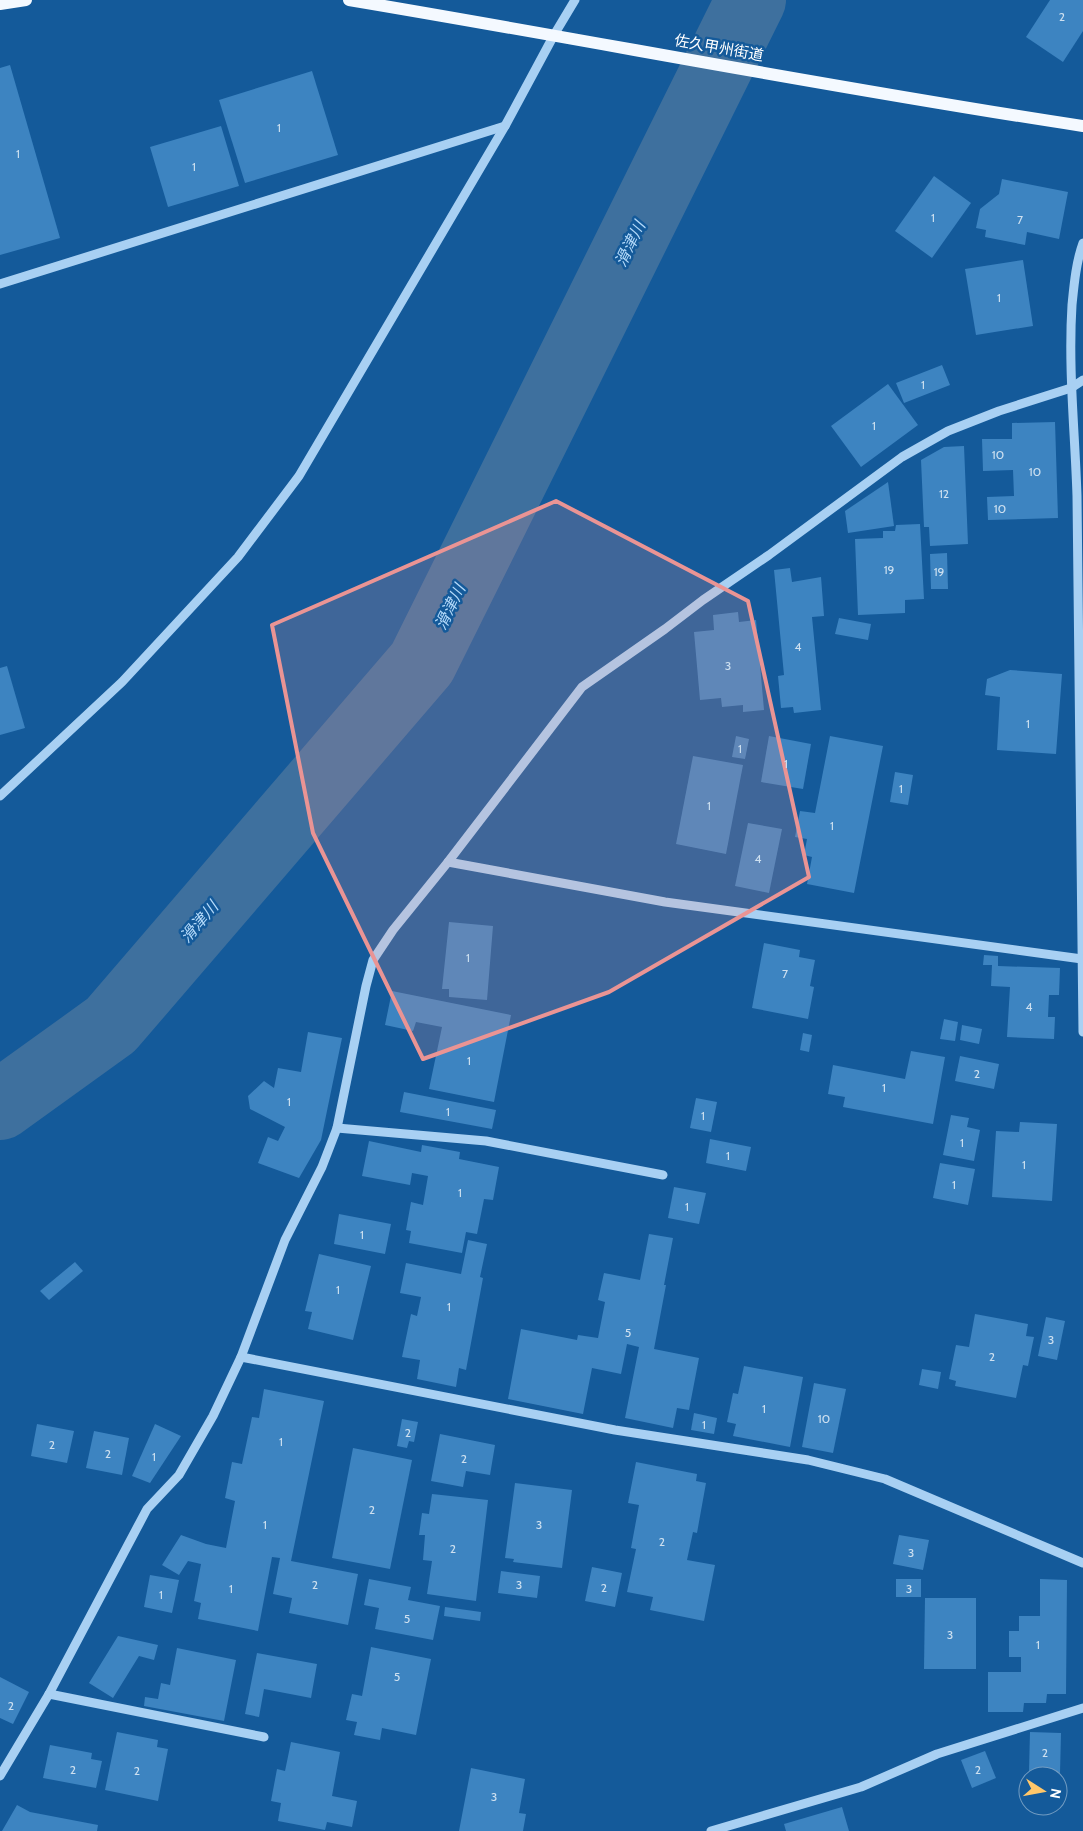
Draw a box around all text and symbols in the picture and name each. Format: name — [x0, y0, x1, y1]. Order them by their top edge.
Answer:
house number: 2 — [1059, 9, 1065, 24]
street label: 佐久甲州街道 — [673, 31, 765, 65]
house number: 1 — [277, 120, 281, 135]
house number: 1 — [16, 146, 20, 161]
house number: 1 — [192, 159, 196, 174]
house number: 1 — [931, 210, 935, 225]
house number: 7 — [1017, 212, 1023, 227]
water label: 滑津川 — [611, 216, 650, 270]
house number: 1 — [997, 290, 1001, 305]
house number: 1 — [921, 377, 925, 392]
house number: 1 — [872, 418, 876, 433]
house number: 10 — [992, 447, 1004, 462]
house number: 10 — [1029, 464, 1041, 479]
house number: 12 — [939, 486, 949, 501]
house number: 10 — [994, 501, 1006, 516]
house number: 19 — [884, 562, 895, 577]
house number: 19 — [934, 564, 945, 579]
water label: 滑津川 — [431, 579, 470, 633]
house number: 4 — [795, 639, 802, 654]
house number: 3 — [725, 658, 731, 673]
house number: 1 — [1026, 716, 1030, 731]
house number: 1 — [738, 741, 742, 756]
house number: 1 — [784, 756, 788, 771]
house number: 1 — [899, 781, 903, 796]
house number: 1 — [707, 798, 711, 813]
house number: 1 — [830, 818, 834, 833]
house number: 4 — [755, 851, 762, 866]
water label: 滑津川 — [176, 896, 223, 946]
house number: 1 — [466, 950, 470, 965]
house number: 7 — [782, 966, 788, 981]
house number: 4 — [1026, 999, 1033, 1014]
house number: 1 — [467, 1053, 471, 1068]
house number: 2 — [974, 1066, 980, 1081]
house number: 1 — [882, 1080, 886, 1095]
house number: 1 — [287, 1094, 291, 1109]
house number: 1 — [446, 1104, 450, 1119]
house number: 1 — [701, 1108, 705, 1123]
house number: 1 — [960, 1135, 964, 1150]
house number: 1 — [726, 1148, 730, 1163]
house number: 1 — [1022, 1157, 1026, 1172]
house number: 1 — [952, 1177, 956, 1192]
house number: 1 — [458, 1185, 462, 1200]
house number: 1 — [685, 1199, 689, 1214]
house number: 1 — [360, 1227, 364, 1242]
house number: 1 — [336, 1282, 340, 1297]
house number: 1 — [447, 1299, 451, 1314]
house number: 5 — [625, 1325, 631, 1340]
house number: 3 — [1048, 1332, 1054, 1347]
house number: 2 — [989, 1349, 995, 1364]
house number: 1 — [762, 1401, 766, 1416]
house number: 10 — [818, 1411, 830, 1426]
house number: 1 — [702, 1417, 706, 1432]
house number: 2 — [405, 1425, 411, 1440]
house number: 1 — [279, 1434, 283, 1449]
house number: 2 — [49, 1437, 55, 1452]
house number: 2 — [105, 1446, 111, 1461]
house number: 1 — [152, 1449, 156, 1464]
house number: 2 — [461, 1451, 467, 1466]
house number: 2 — [369, 1502, 375, 1517]
house number: 1 — [263, 1517, 267, 1532]
house number: 3 — [536, 1517, 542, 1532]
house number: 2 — [659, 1534, 665, 1549]
house number: 2 — [450, 1541, 456, 1556]
house number: 3 — [908, 1545, 914, 1560]
house number: 2 — [312, 1577, 318, 1592]
house number: 3 — [516, 1577, 522, 1592]
house number: 2 — [601, 1580, 607, 1595]
house number: 1 — [229, 1581, 233, 1596]
house number: 3 — [906, 1581, 912, 1596]
house number: 1 — [159, 1587, 163, 1602]
house number: 5 — [404, 1611, 410, 1626]
house number: 3 — [947, 1627, 953, 1642]
house number: 1 — [1036, 1637, 1040, 1652]
house number: 5 — [394, 1669, 400, 1684]
house number: 2 — [8, 1698, 14, 1713]
house number: 2 — [1042, 1745, 1048, 1760]
house number: 2 — [70, 1762, 76, 1777]
house number: 2 — [975, 1762, 981, 1777]
house number: 2 — [134, 1763, 140, 1778]
north arrow — [1018, 1766, 1068, 1816]
text: N — [1046, 1787, 1066, 1800]
house number: 3 — [491, 1789, 497, 1804]

